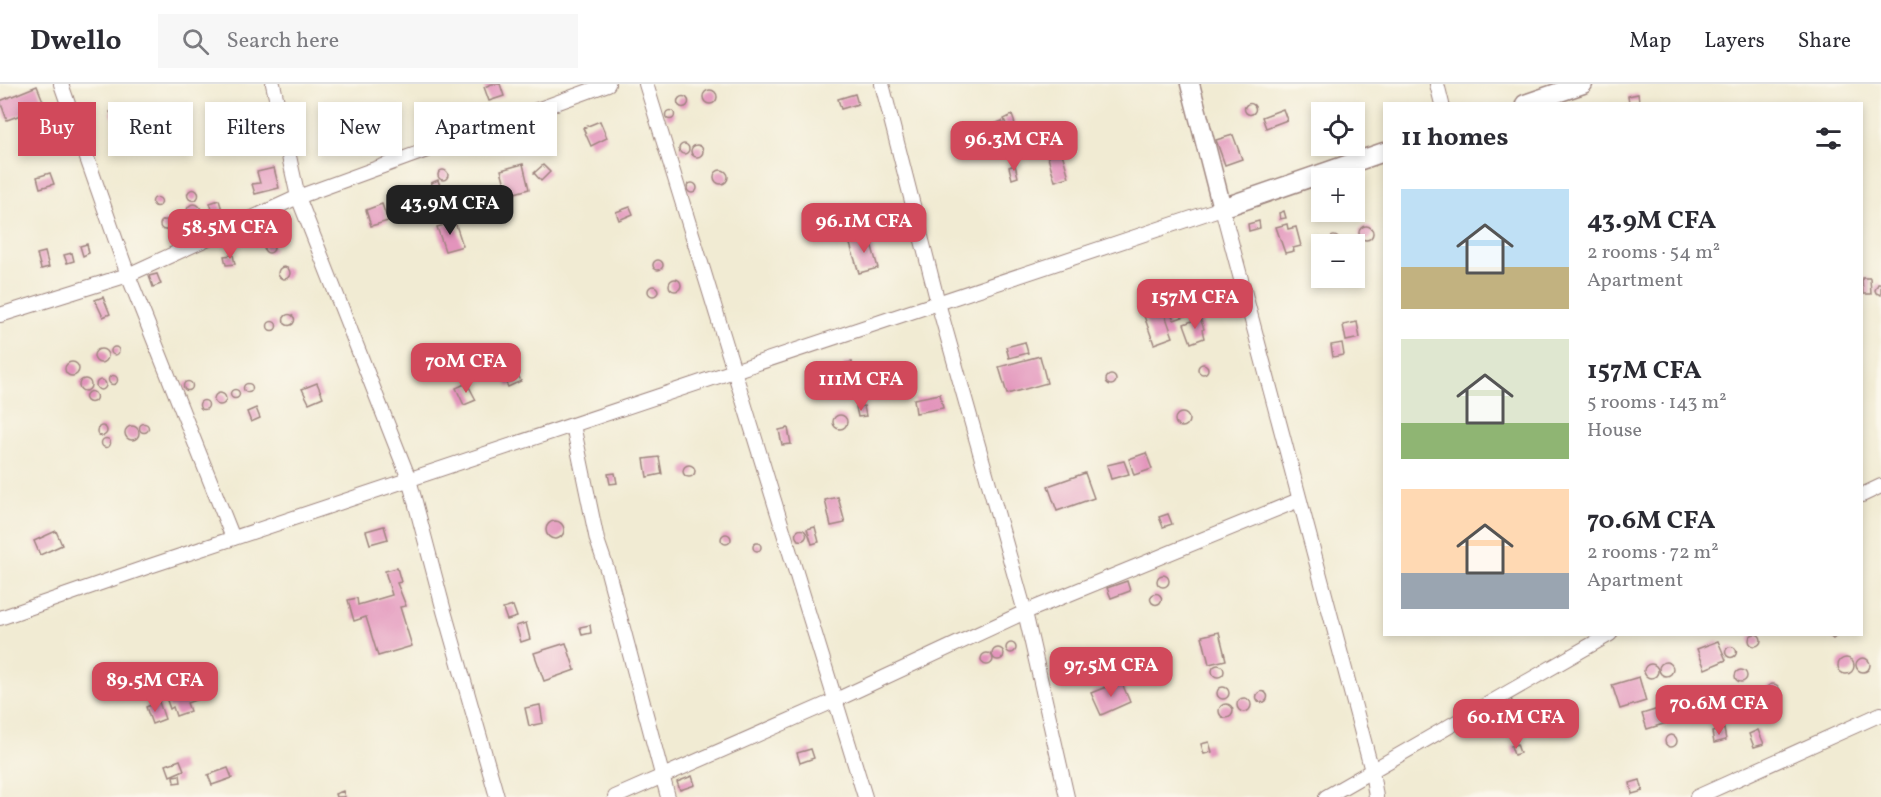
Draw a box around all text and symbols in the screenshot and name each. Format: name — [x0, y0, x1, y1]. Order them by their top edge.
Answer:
search box — [158, 14, 578, 68]
text: Dwello — [30, 22, 122, 61]
icon: search — [179, 25, 212, 58]
text: Search here — [227, 26, 339, 57]
text: Map — [1629, 27, 1671, 56]
text: Layers — [1704, 27, 1765, 56]
text: Share — [1798, 27, 1851, 56]
chip: Buy — [18, 102, 96, 156]
chip: Rent — [108, 102, 193, 156]
chip: Filters — [205, 102, 306, 156]
chip: New — [318, 102, 402, 156]
chip: Apartment — [414, 102, 557, 156]
map controls — [1311, 102, 1365, 288]
button: locate — [1311, 102, 1365, 156]
text: 11 homes — [1401, 120, 1508, 156]
pin: 96.3M CFA — [945, 121, 1083, 172]
icon: filters — [1812, 122, 1845, 155]
text: 96.3M CFA — [965, 126, 1063, 154]
button: + — [1311, 168, 1365, 222]
pin: 43.9M CFA — [381, 185, 519, 236]
text: 43.9M CFA — [400, 190, 500, 218]
pin: 96.1M CFA — [795, 203, 933, 254]
text: 43.9M CFA — [1587, 203, 1716, 239]
text: 96.1M CFA — [815, 208, 913, 236]
pin: 58.5M CFA — [161, 209, 299, 260]
icon: home — [1449, 213, 1521, 285]
text: 58.5M CFA — [182, 214, 278, 242]
button: − — [1311, 234, 1365, 288]
text: 2 rooms · 54 m² — [1587, 239, 1720, 267]
text: Apartment — [1587, 267, 1683, 295]
pin: 157M CFA — [1133, 279, 1257, 330]
text: 157M CFA — [1151, 284, 1239, 312]
pin: 70M CFA — [411, 343, 521, 394]
text: 70M CFA — [425, 348, 507, 376]
text: 157M CFA — [1587, 353, 1702, 389]
pin: 111M CFA — [799, 361, 923, 412]
icon: home — [1449, 363, 1521, 435]
text: 111M CFA — [818, 366, 904, 394]
text: 5 rooms · 143 m² — [1587, 389, 1727, 417]
text: House — [1587, 417, 1642, 445]
text: 70.6M CFA — [1587, 503, 1716, 539]
icon: home — [1449, 513, 1521, 585]
text: 2 rooms · 72 m² — [1587, 539, 1719, 567]
text: Apartment — [1587, 567, 1683, 595]
pin: 97.5M CFA — [1042, 647, 1180, 698]
text: 97.5M CFA — [1064, 652, 1158, 680]
pin: 89.5M CFA — [86, 662, 224, 713]
text: 89.5M CFA — [106, 667, 204, 695]
pin: 70.6M CFA — [1650, 685, 1788, 736]
text: 70.6M CFA — [1670, 690, 1768, 718]
pin: 60.1M CFA — [1447, 699, 1585, 750]
text: 60.1M CFA — [1467, 704, 1565, 732]

